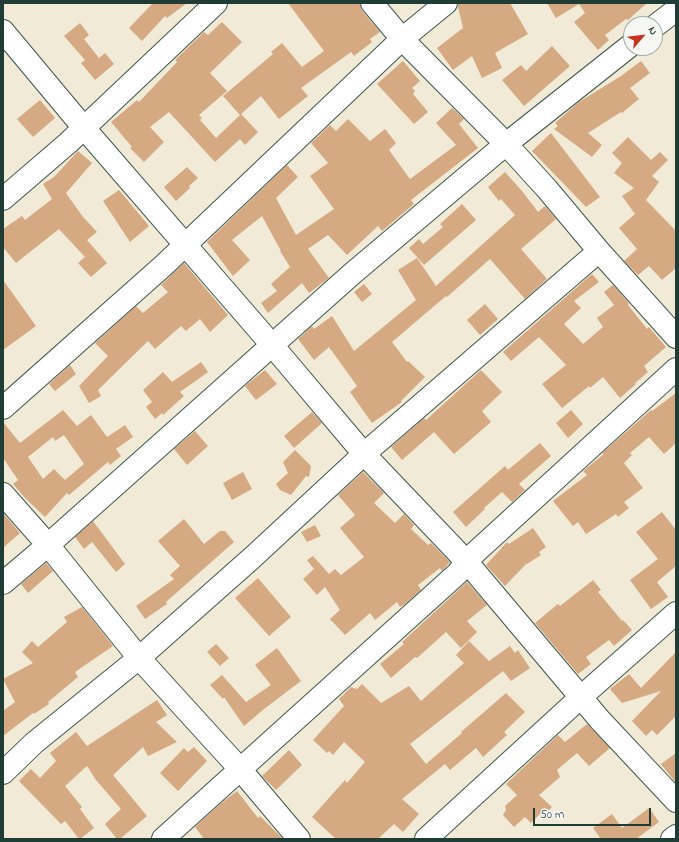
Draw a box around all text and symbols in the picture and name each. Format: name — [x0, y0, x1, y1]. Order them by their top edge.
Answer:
north arrow — [623, 16, 663, 56]
text: N — [644, 24, 662, 38]
scale bar — [535, 800, 653, 826]
text: 50 m — [540, 806, 564, 824]

